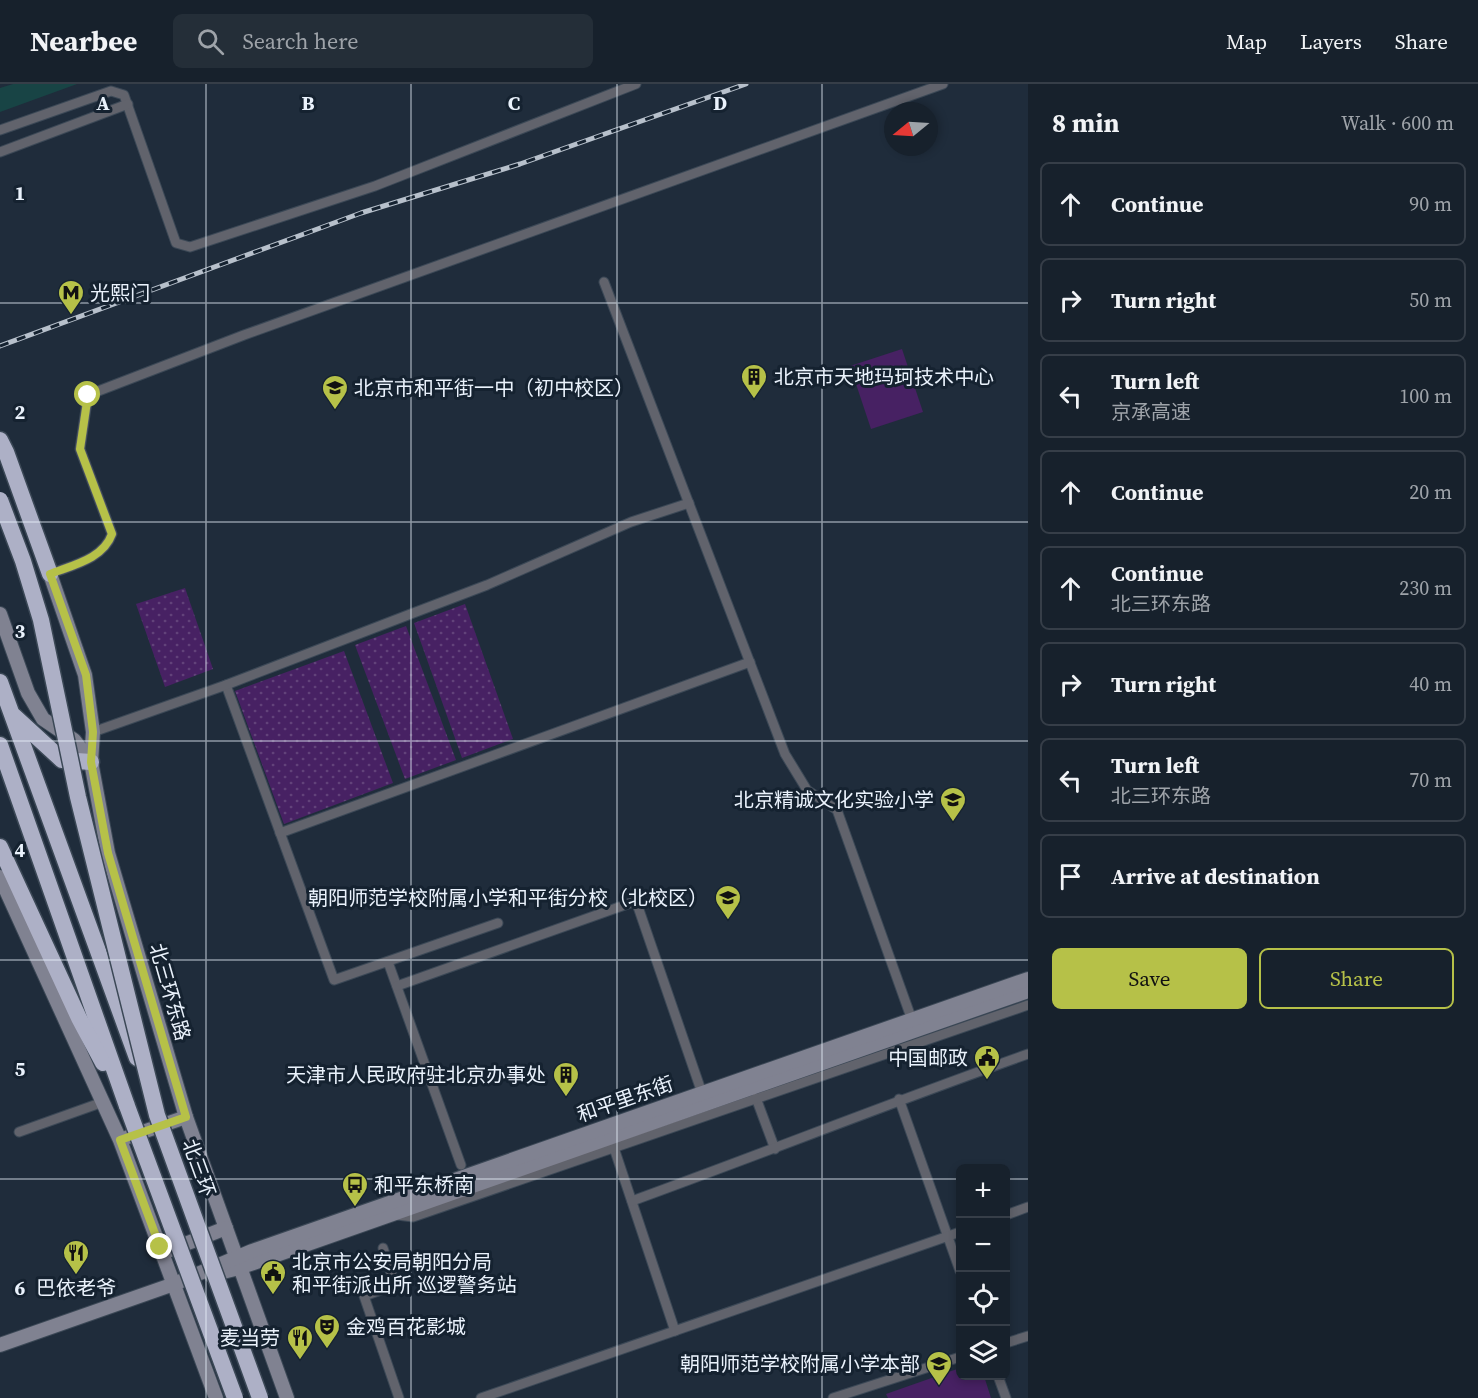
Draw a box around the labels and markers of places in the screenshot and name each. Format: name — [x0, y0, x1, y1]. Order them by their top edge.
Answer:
metro station icon: 光熙门 — [56, 278, 86, 316]
place label: 光熙门 — [90, 279, 150, 307]
building icon: 北京市天地玛珂技术中心 — [739, 362, 769, 400]
place label: 北京市天地玛珂技术中心 — [774, 363, 994, 391]
school or university icon: 北京市和平街一中（初中校区） — [320, 373, 350, 411]
place label: 北京市和平街一中（初中校区） — [354, 374, 634, 402]
school or university icon: 北京精诚文化实验小学 — [938, 785, 968, 823]
place label: 北京精诚文化实验小学 — [734, 786, 934, 814]
school or university icon: 朝阳师范学校附属小学和平街分校（北校区） — [713, 883, 743, 921]
place label: 朝阳师范学校附属小学和平街分校（北校区） — [308, 884, 708, 912]
public building icon: 中国邮政 — [972, 1043, 1002, 1081]
place label: 中国邮政 — [888, 1044, 968, 1072]
building icon: 天津市人民政府驻北京办事处 — [551, 1060, 581, 1098]
place label: 天津市人民政府驻北京办事处 — [286, 1061, 546, 1089]
bus stop icon: 和平东桥南 — [340, 1170, 370, 1208]
place label: 和平东桥南 — [374, 1171, 474, 1199]
restaurant icon: 巴依老爷 — [61, 1238, 91, 1276]
place label: 北京市公安局朝阳分局 和平街派出所 巡逻警务站 — [292, 1248, 517, 1299]
public building icon: 北京市公安局朝阳分局 和平街派出所 巡逻警务站 — [258, 1258, 288, 1296]
place label: 巴依老爷 — [36, 1274, 116, 1302]
theatre icon: 金鸡百花影城 — [312, 1312, 342, 1350]
place label: 金鸡百花影城 — [346, 1313, 466, 1341]
restaurant icon: 麦当劳 — [285, 1323, 315, 1361]
place label: 麦当劳 — [220, 1324, 280, 1352]
school or university icon: 朝阳师范学校附属小学本部 — [924, 1349, 954, 1387]
place label: 朝阳师范学校附属小学本部 — [680, 1350, 920, 1378]

